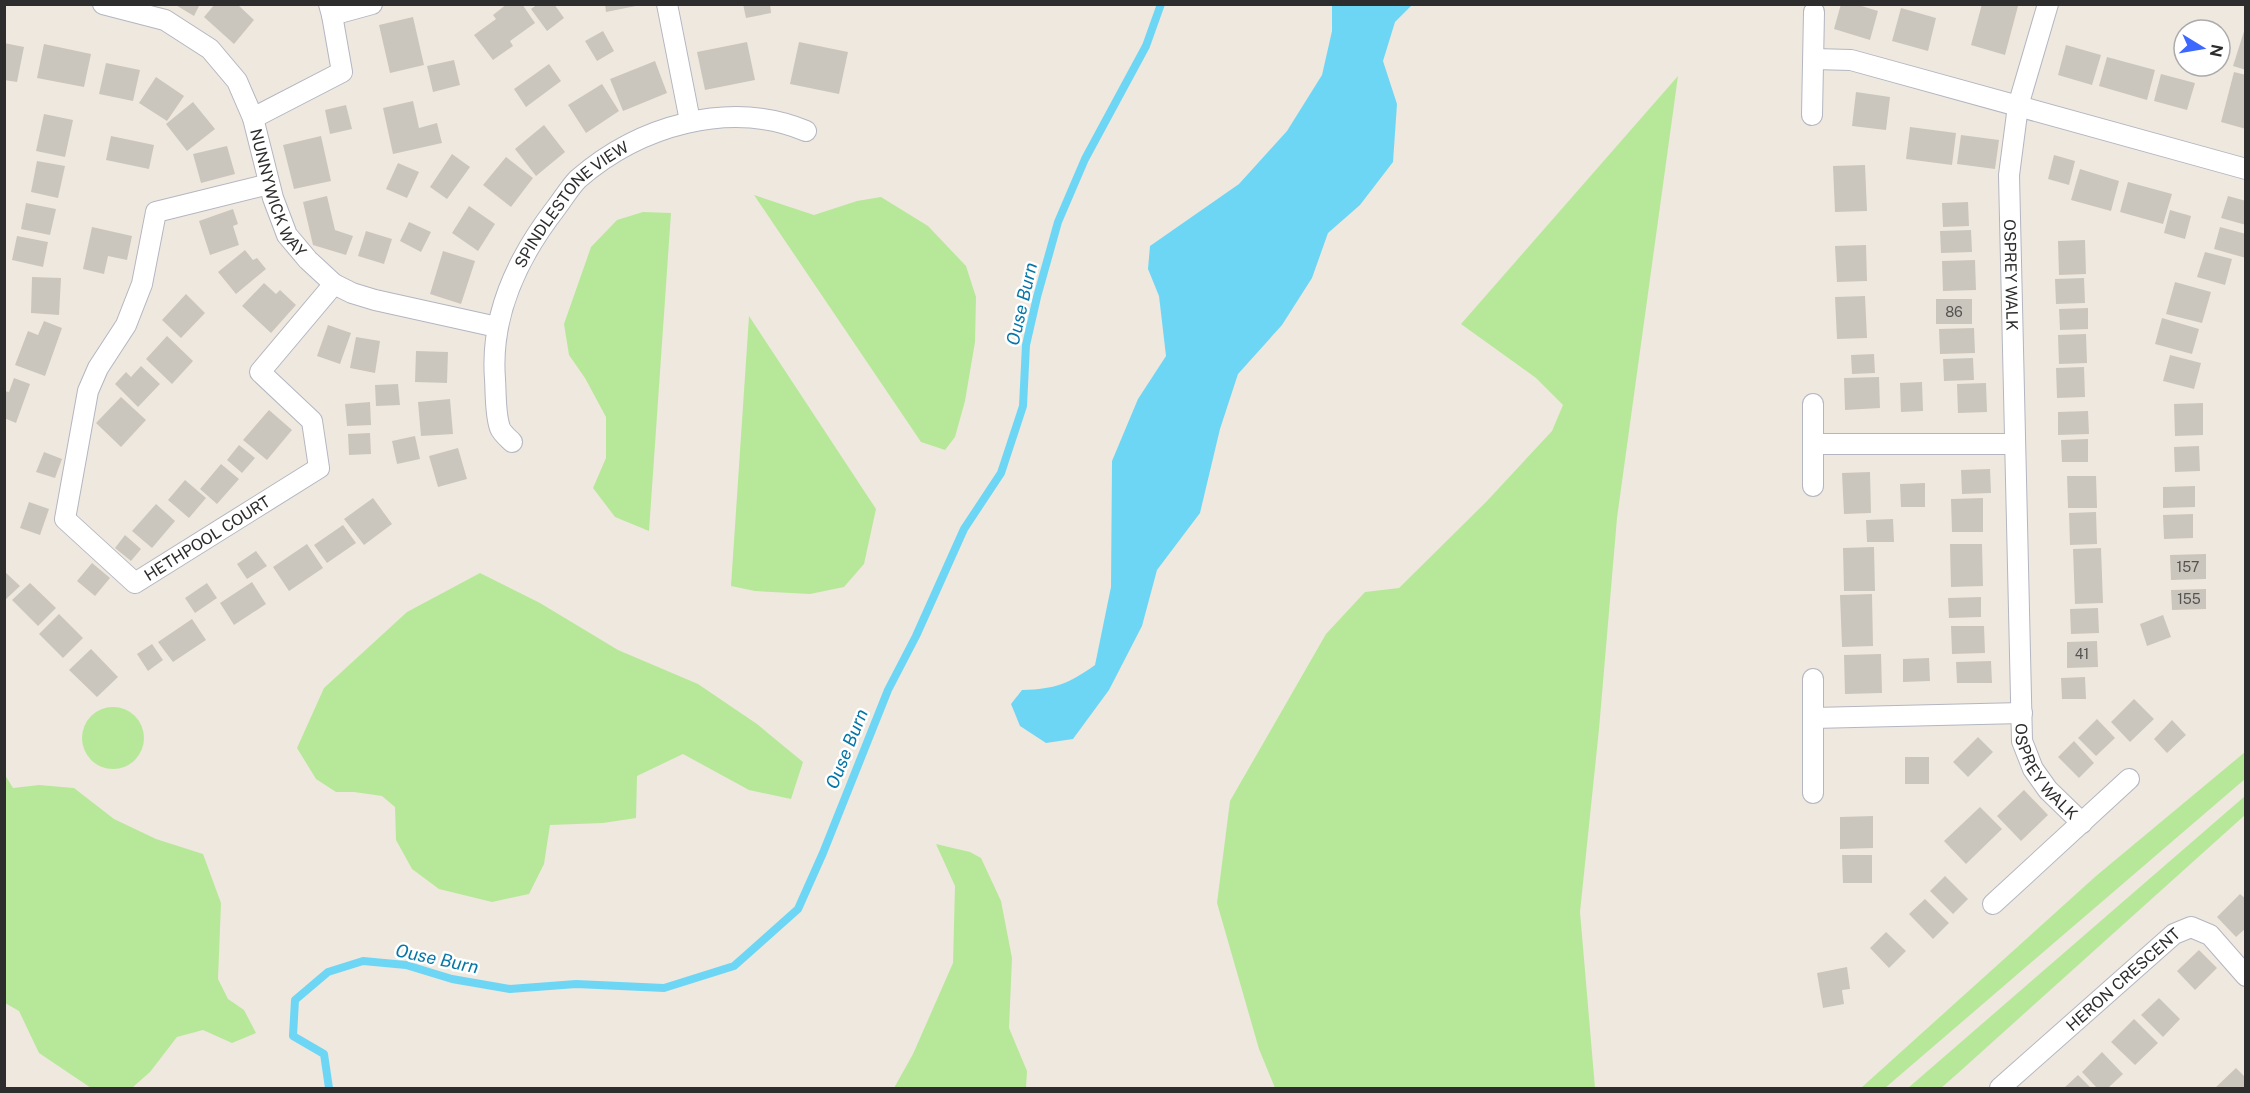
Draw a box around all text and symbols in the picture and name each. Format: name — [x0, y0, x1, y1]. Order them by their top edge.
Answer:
north arrow — [2172, 18, 2232, 78]
text: N — [2206, 43, 2227, 59]
street label: NUNNYWICK WAY — [246, 127, 310, 261]
street label: SPINDLESTONE VIEW — [511, 137, 632, 271]
street label: OSPREY WALK — [2000, 219, 2022, 331]
water label: Ouse Burn — [1002, 260, 1041, 347]
house number: 86 — [1945, 304, 1963, 320]
street label: HETHPOOL COURT — [141, 492, 274, 585]
house number: 157 — [2176, 559, 2200, 575]
house number: 155 — [2177, 591, 2201, 607]
house number: 41 — [2075, 646, 2089, 662]
water label: Ouse Burn — [821, 706, 872, 792]
street label: OSPREY WALK — [2012, 723, 2082, 824]
street label: HERON CRESCENT — [2062, 924, 2184, 1035]
water label: Ouse Burn — [394, 939, 481, 978]

